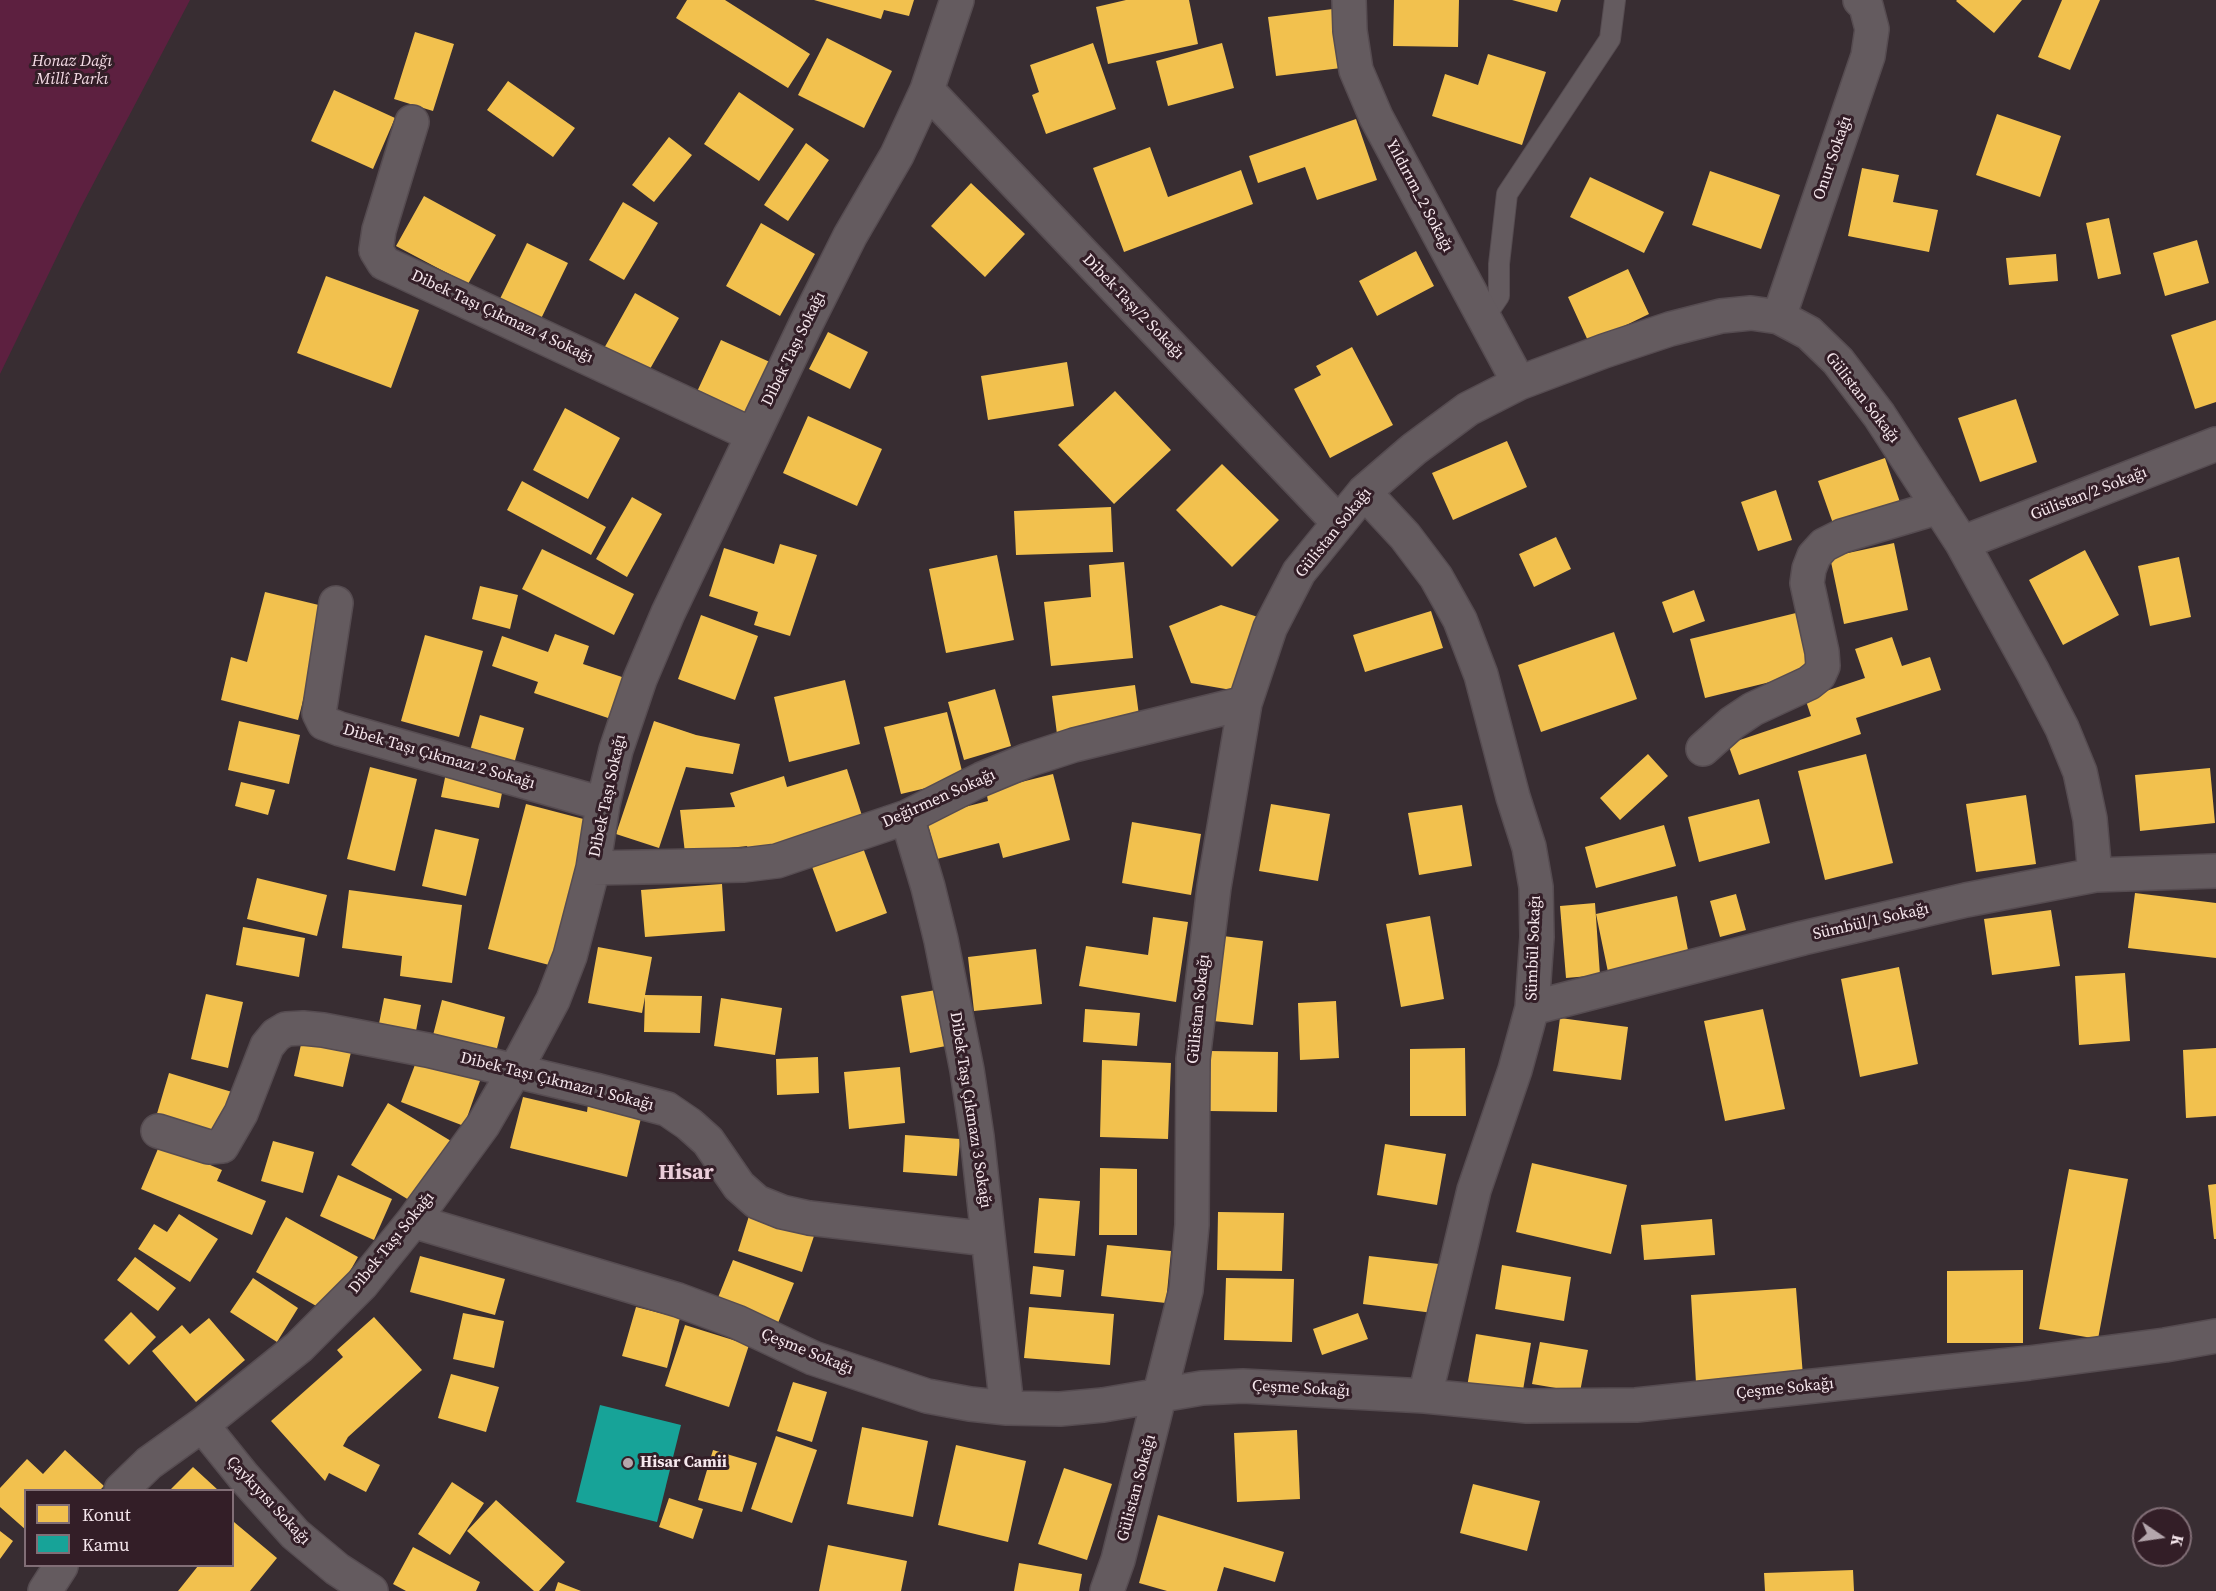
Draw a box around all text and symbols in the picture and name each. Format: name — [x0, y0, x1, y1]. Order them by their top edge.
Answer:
park label: Honaz Dağı Millî Parkı — [32, 52, 112, 90]
street label: Onur Sokağı — [1810, 114, 1856, 202]
street label: Yıldırım_2 Sokağı — [1381, 136, 1457, 256]
street label: Dibek Taşı/2 Sokağı — [1078, 251, 1188, 363]
street label: Dibek Taşı Çıkmazı 4 Sokağı — [408, 266, 596, 368]
street label: Dibek Taşı Sokağı — [758, 289, 830, 409]
street label: Gülistan Sokağı — [1821, 349, 1903, 447]
street label: Gülistan/2 Sokağı — [2028, 463, 2150, 525]
street label: Gülistan Sokağı — [1292, 484, 1376, 582]
street label: Dibek Taşı Çıkmazı 2 Sokağı — [341, 720, 537, 794]
street label: Dibek Taşı Sokağı — [586, 733, 630, 859]
street label: Değirmen Sokağı — [879, 765, 999, 833]
street label: Sümbül Sokağı — [1523, 895, 1545, 1001]
street label: Sümbül/1 Sokağı — [1811, 899, 1931, 945]
street label: Gülistan Sokağı — [1184, 953, 1214, 1065]
street label: Dibek Taşı Çıkmazı 3 Sokağı — [945, 1010, 995, 1210]
street label: Dibek Taşı Çıkmazı 1 Sokağı — [458, 1049, 656, 1115]
district label: Hisar — [658, 1160, 714, 1186]
street label: Dibek Taşı Sokağı — [345, 1188, 439, 1298]
street label: Çeşme Sokağı — [758, 1325, 856, 1379]
street label: Çeşme Sokağı — [1735, 1374, 1835, 1404]
street label: Çeşme Sokağı — [1252, 1377, 1350, 1401]
street label: Gülistan Sokağı — [1113, 1432, 1161, 1544]
street label: Çaykıyısı Sokağı — [222, 1453, 314, 1549]
place label: Hisar Camii — [640, 1453, 727, 1473]
marker: Hisar Camii — [621, 1456, 635, 1470]
legend — [24, 1489, 234, 1567]
text: Konut — [82, 1502, 131, 1527]
north arrow — [2132, 1507, 2192, 1567]
text: Kamu — [82, 1532, 130, 1557]
text: K — [2166, 1533, 2190, 1548]

